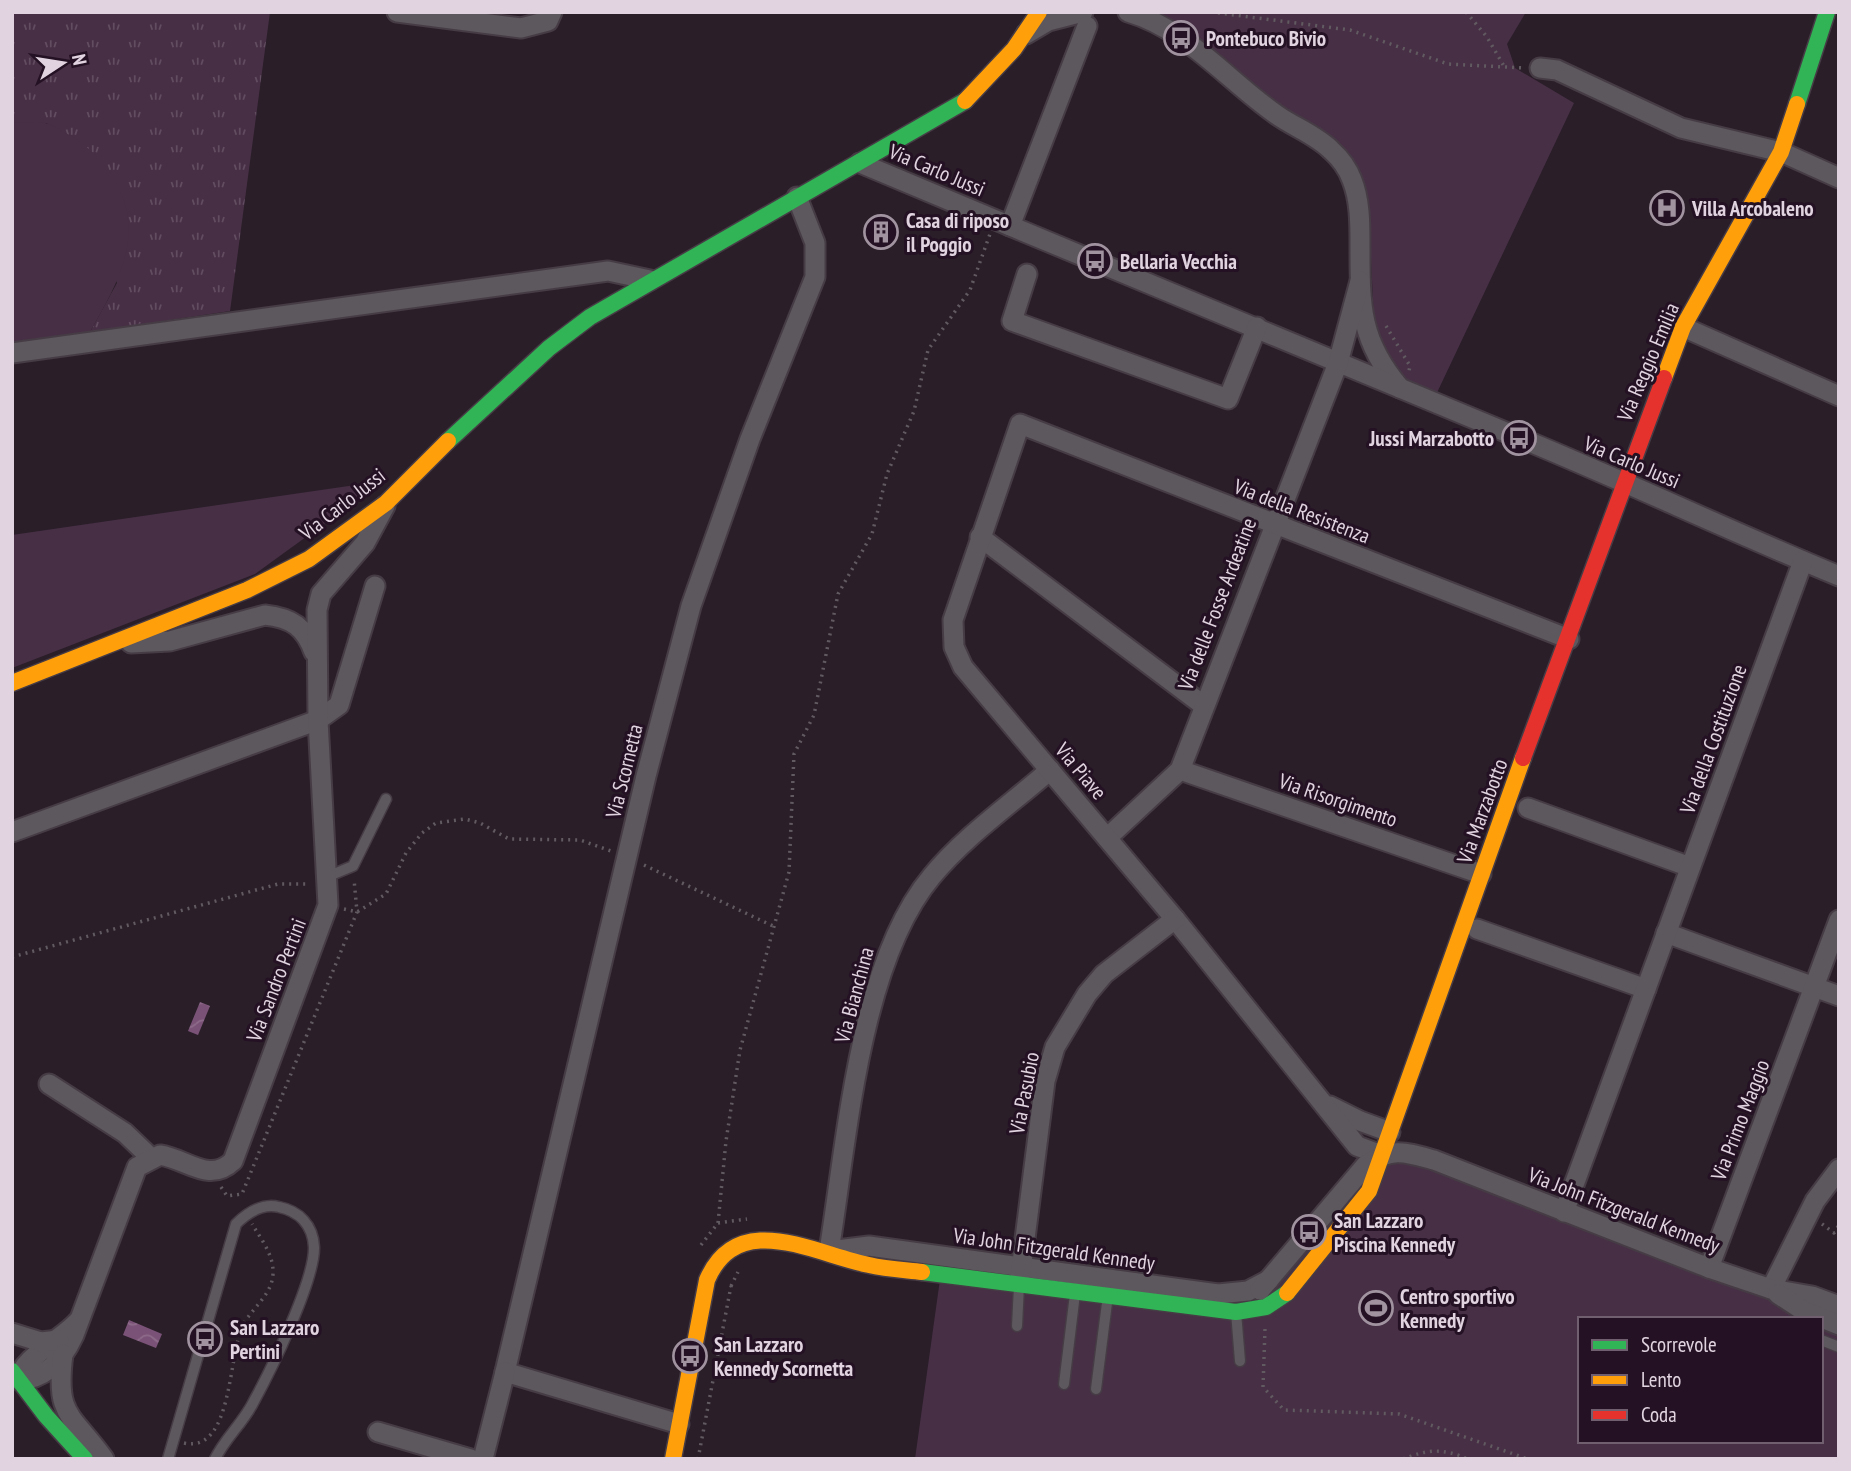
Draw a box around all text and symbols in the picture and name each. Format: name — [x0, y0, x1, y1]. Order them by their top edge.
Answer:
bus stop icon: Pontebuco Bivio — [1162, 19, 1200, 57]
place label: Pontebuco Bivio — [1206, 25, 1326, 52]
north arrow — [28, 28, 98, 98]
text: N — [67, 52, 92, 67]
street label: Via Carlo Jussi — [884, 137, 989, 202]
hospital icon: Villa Arcobaleno — [1648, 189, 1686, 227]
place label: Villa Arcobaleno — [1691, 195, 1814, 222]
place label: Casa di riposo il Poggio — [906, 207, 1009, 258]
building icon: Casa di riposo il Poggio — [862, 213, 900, 251]
bus stop icon: Bellaria Vecchia — [1076, 242, 1114, 280]
place label: Bellaria Vecchia — [1120, 248, 1237, 275]
street label: Via Reggio Emilia — [1611, 299, 1685, 426]
bus stop icon: Jussi Marzabotto — [1500, 419, 1538, 457]
place label: Jussi Marzabotto — [1368, 425, 1494, 452]
street label: Via Carlo Jussi — [1579, 429, 1684, 494]
street label: Via Carlo Jussi — [293, 462, 390, 547]
street label: Via della Resistenza — [1229, 472, 1374, 549]
street label: Via delle Fosse Ardeatine — [1171, 514, 1262, 695]
street label: Via della Costituzione — [1673, 661, 1753, 818]
street label: Via Scornetta — [599, 721, 649, 822]
street label: Via Piave — [1049, 736, 1113, 805]
street label: Via Marzabotto — [1450, 755, 1513, 868]
street label: Via Risorgimento — [1274, 767, 1401, 833]
street label: Via Sandro Pertini — [240, 914, 312, 1046]
street label: Via Bianchina — [828, 944, 880, 1047]
street label: Via Pasubio — [1003, 1049, 1045, 1137]
street label: Via Primo Maggio — [1704, 1056, 1775, 1185]
street label: Via John Fitzgerald Kennedy — [1523, 1161, 1724, 1259]
place label: San Lazzaro Piscina Kennedy — [1334, 1207, 1456, 1258]
bus stop icon: San Lazzaro Piscina Kennedy — [1290, 1213, 1328, 1251]
street label: Via John Fitzgerald Kennedy — [951, 1221, 1157, 1277]
place label: Centro sportivo Kennedy — [1400, 1283, 1515, 1334]
sports icon: Centro sportivo Kennedy — [1357, 1289, 1395, 1327]
place label: San Lazzaro Pertini — [230, 1314, 319, 1365]
legend — [1578, 1317, 1823, 1443]
bus stop icon: San Lazzaro Pertini — [186, 1320, 224, 1358]
place label: San Lazzaro Kennedy Scornetta — [714, 1331, 854, 1382]
text: Scorrevole — [1641, 1331, 1717, 1358]
bus stop icon: San Lazzaro Kennedy Scornetta — [671, 1337, 709, 1375]
text: Lento — [1641, 1366, 1681, 1393]
text: Coda — [1641, 1401, 1677, 1428]

